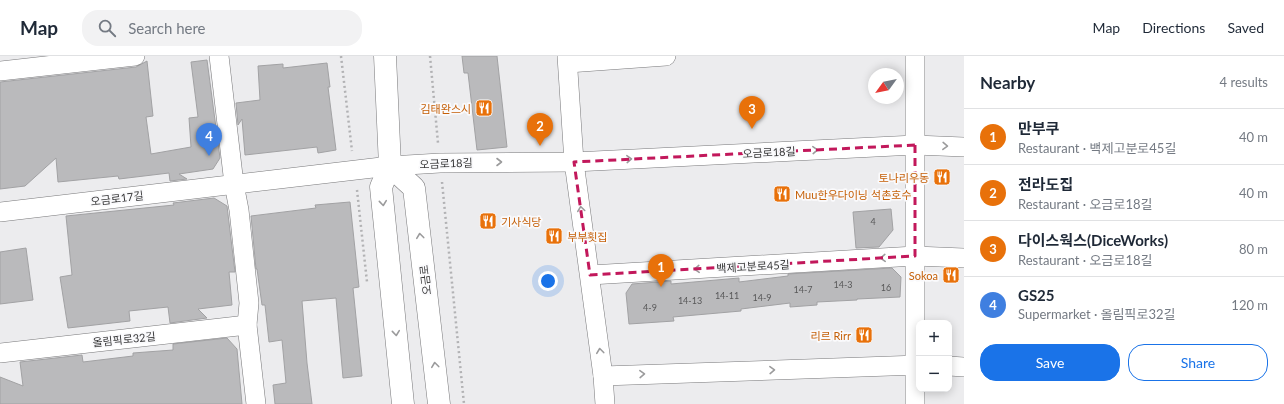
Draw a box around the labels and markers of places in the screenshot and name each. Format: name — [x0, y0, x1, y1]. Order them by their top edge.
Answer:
pin: 3 — [739, 96, 765, 129]
restaurant icon: 김태완스시 — [474, 98, 494, 118]
place label: 김태완스시 — [420, 102, 471, 115]
pin: 2 — [527, 113, 553, 146]
pin: 4 — [196, 123, 222, 156]
restaurant icon: 토나리우동 — [932, 167, 952, 187]
place label: 토나리우동 — [878, 171, 929, 184]
restaurant icon: Muu한우다이닝 석촌호수 — [772, 184, 792, 204]
place label: Muu한우다이닝 석촌호수 — [795, 188, 911, 201]
restaurant icon: 기사식당 — [478, 211, 498, 231]
place label: 기사식당 — [501, 215, 541, 228]
restaurant icon: 부부횟집 — [544, 226, 564, 246]
place label: 부부횟집 — [567, 230, 607, 243]
pin: 1 — [648, 254, 674, 287]
restaurant icon: Sokoa — [941, 265, 961, 285]
place label: Sokoa — [909, 269, 938, 282]
restaurant icon: 리르 Rirr — [854, 325, 874, 345]
place label: 리르 Rirr — [810, 329, 851, 342]

